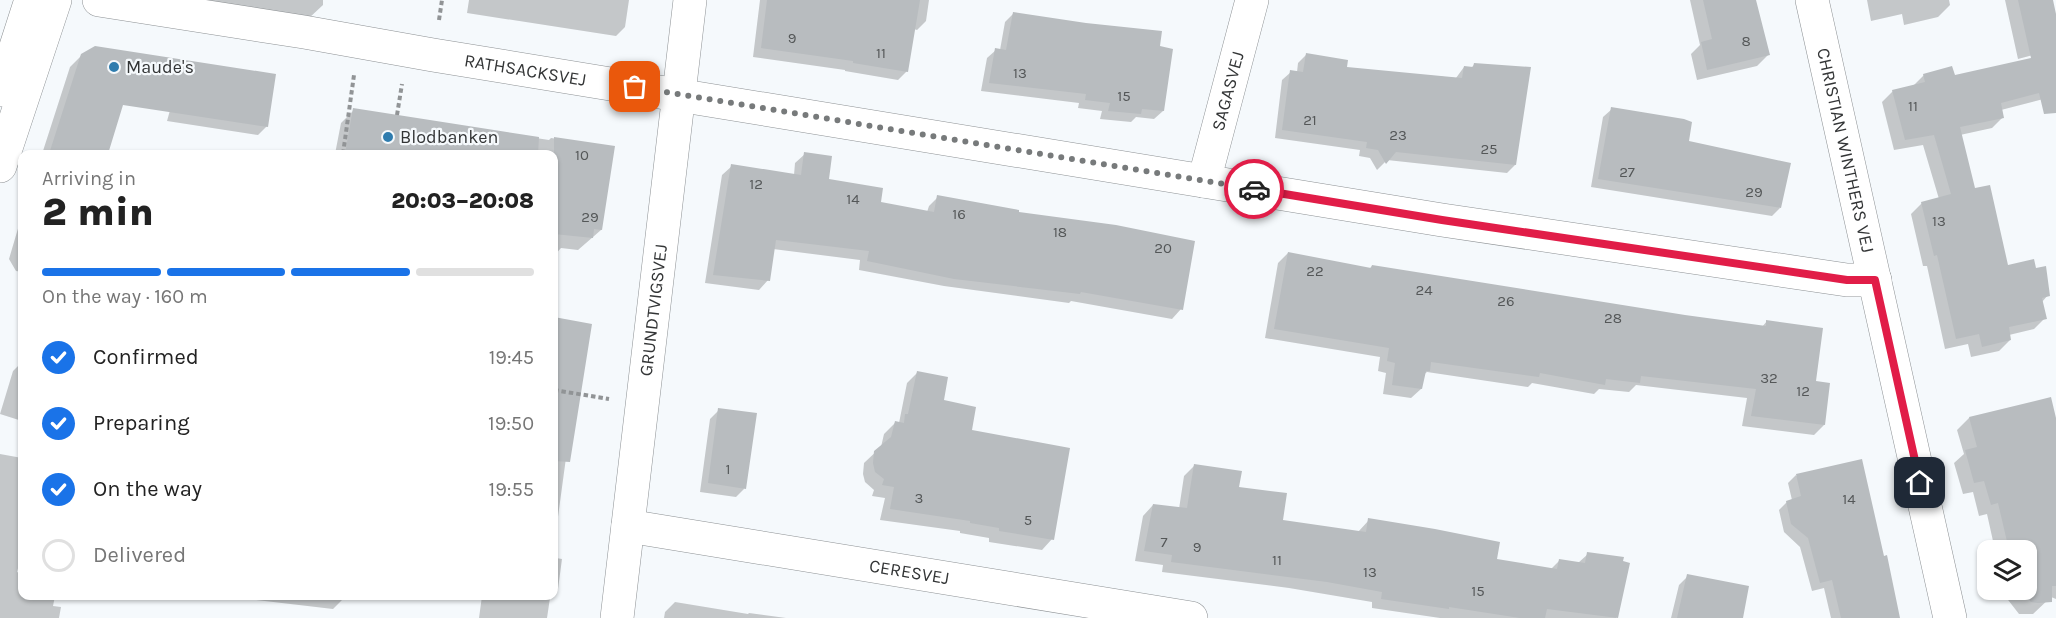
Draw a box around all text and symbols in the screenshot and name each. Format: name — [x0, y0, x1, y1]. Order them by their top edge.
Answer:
house number: 9 — [788, 29, 796, 47]
house number: 8 — [1741, 32, 1751, 50]
house number: 11 — [876, 44, 886, 62]
street label: CHRISTIAN WINTHERS VEJ — [1812, 46, 1879, 255]
street label: RATHSACKSVEJ — [463, 49, 588, 91]
street label: SAGASVEJ — [1207, 49, 1249, 133]
place label: Maude's — [126, 56, 194, 78]
marker: Maude's — [107, 60, 121, 74]
pin — [609, 61, 660, 112]
house number: 13 — [1013, 64, 1027, 82]
icon: bag — [618, 70, 651, 103]
house number: 15 — [1117, 87, 1131, 105]
house number: 11 — [1908, 97, 1918, 115]
house number: 21 — [1303, 111, 1317, 129]
place label: Blodbanken — [400, 126, 498, 148]
house number: 23 — [1389, 126, 1407, 144]
marker: Blodbanken — [381, 130, 395, 144]
house number: 25 — [1480, 140, 1498, 158]
house number: 10 — [575, 146, 589, 164]
courier — [1224, 159, 1284, 219]
house number: 27 — [1619, 163, 1635, 181]
text: Arriving in — [42, 167, 136, 190]
icon: car — [1238, 173, 1271, 206]
house number: 12 — [749, 175, 763, 193]
house number: 29 — [1745, 183, 1763, 201]
text: 20:03–20:08 — [391, 188, 534, 214]
text: 2 min — [42, 189, 154, 235]
house number: 14 — [846, 190, 860, 208]
house number: 16 — [952, 205, 966, 223]
house number: 29 — [581, 208, 599, 226]
house number: 13 — [1932, 212, 1946, 230]
house number: 18 — [1053, 223, 1067, 241]
house number: 20 — [1154, 239, 1172, 257]
street label: GRUNDTVIGSVEJ — [635, 243, 672, 377]
house number: 22 — [1306, 262, 1324, 280]
house number: 24 — [1415, 281, 1433, 299]
text: On the way · 160 m — [42, 285, 208, 308]
house number: 26 — [1497, 292, 1515, 310]
house number: 28 — [1604, 309, 1622, 327]
icon: check — [42, 341, 75, 374]
text: Confirmed — [93, 344, 199, 370]
text: 19:45 — [489, 346, 534, 369]
house number: 32 — [1760, 369, 1778, 387]
house number: 12 — [1796, 382, 1810, 400]
icon: check — [42, 407, 75, 440]
text: Preparing — [93, 410, 190, 436]
text: 19:50 — [488, 412, 534, 435]
pin — [1894, 457, 1945, 508]
house number: 1 — [726, 460, 730, 478]
icon: home — [1903, 466, 1936, 499]
icon: check — [42, 473, 75, 506]
text: On the way — [93, 476, 202, 502]
text: 19:55 — [489, 478, 534, 501]
house number: 3 — [915, 489, 923, 507]
house number: 14 — [1842, 490, 1856, 508]
house number: 5 — [1024, 511, 1032, 529]
house number: 7 — [1160, 533, 1168, 551]
house number: 9 — [1193, 538, 1201, 556]
map controls — [1977, 540, 2037, 600]
button: layers — [1977, 540, 2037, 600]
text: Delivered — [93, 542, 186, 568]
house number: 11 — [1272, 551, 1282, 569]
street label: CERESVEJ — [868, 555, 951, 589]
house number: 13 — [1363, 563, 1377, 581]
house number: 15 — [1471, 582, 1485, 600]

